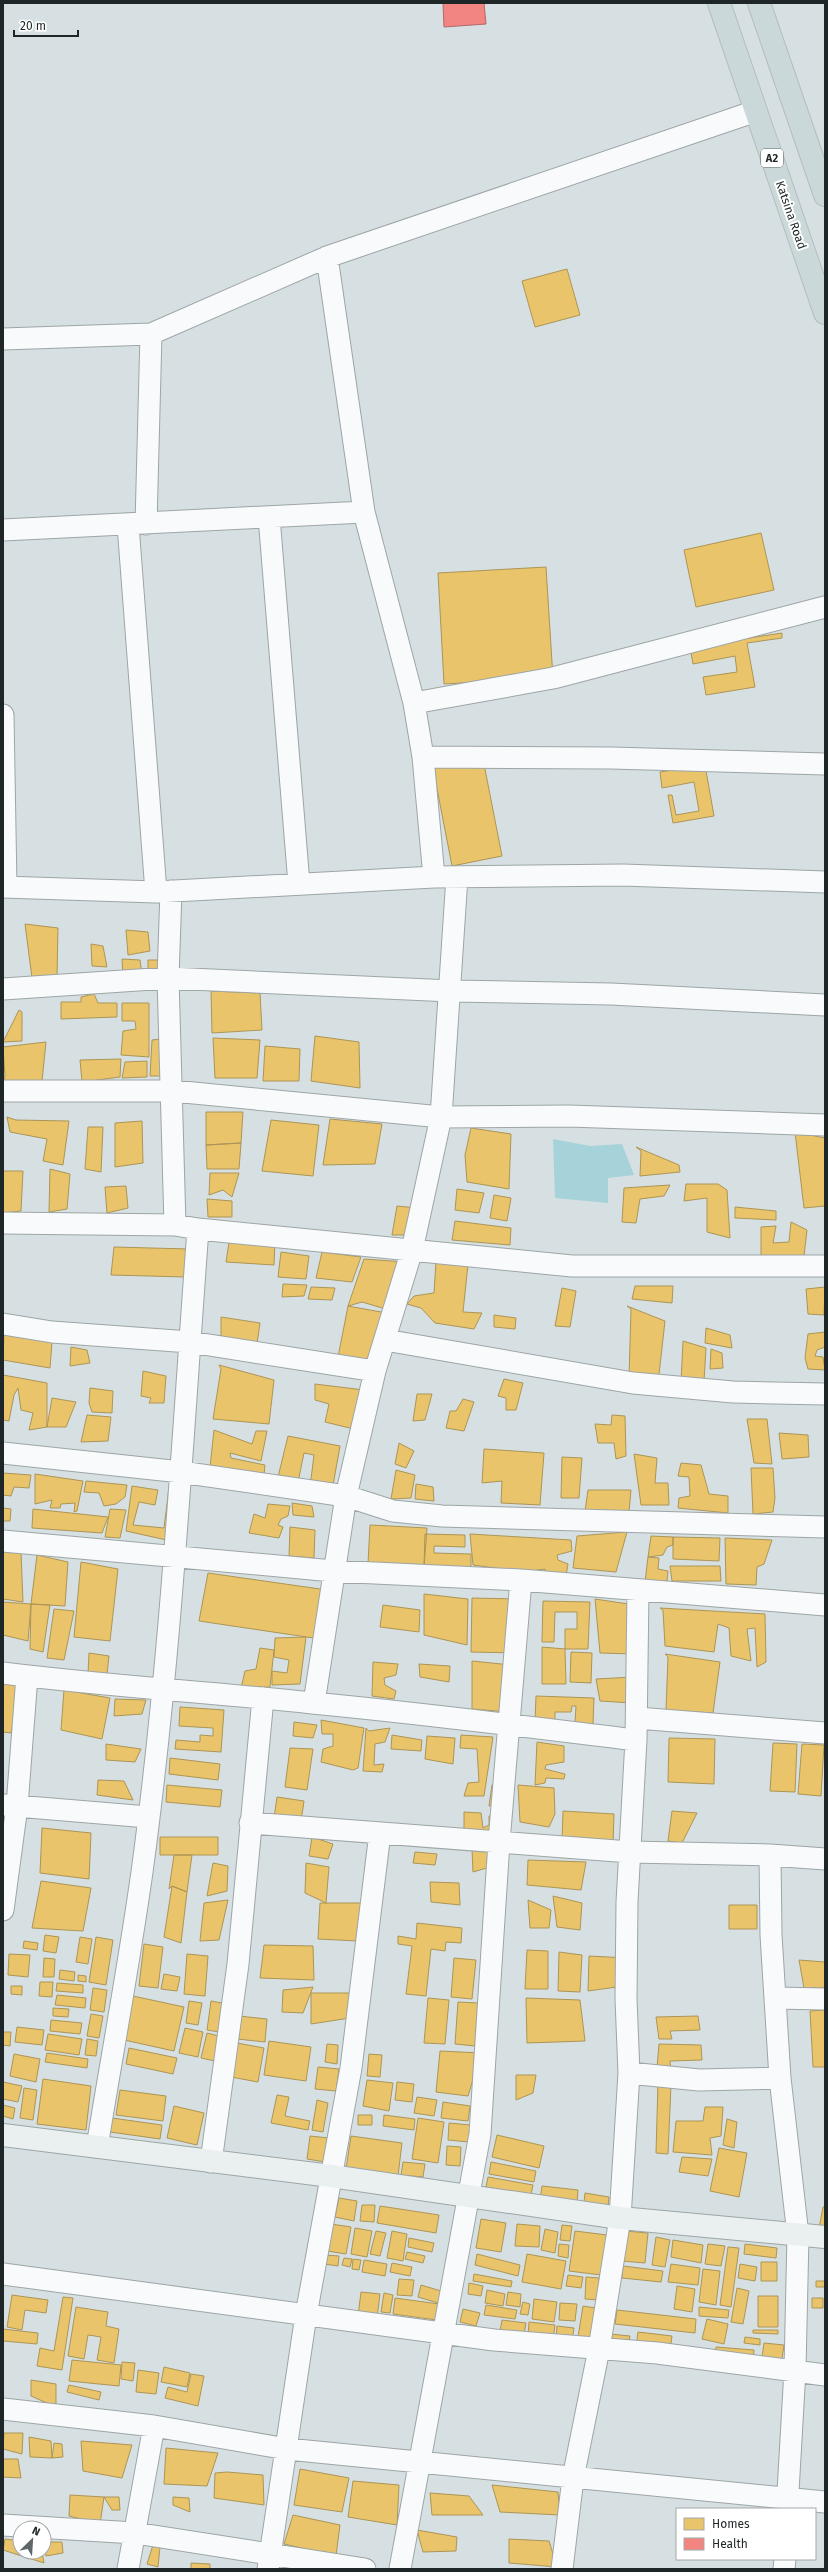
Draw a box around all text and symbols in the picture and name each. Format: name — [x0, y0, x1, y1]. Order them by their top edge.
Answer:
scale bar — [14, 12, 78, 38]
text: 20 m — [20, 19, 46, 33]
road number: A2 — [761, 149, 783, 167]
street label: Katsina Road — [773, 179, 809, 251]
legend — [676, 2508, 816, 2560]
text: Homes — [712, 2517, 750, 2531]
north arrow — [12, 2520, 52, 2560]
text: N — [30, 2524, 42, 2539]
text: Health — [712, 2537, 748, 2551]

